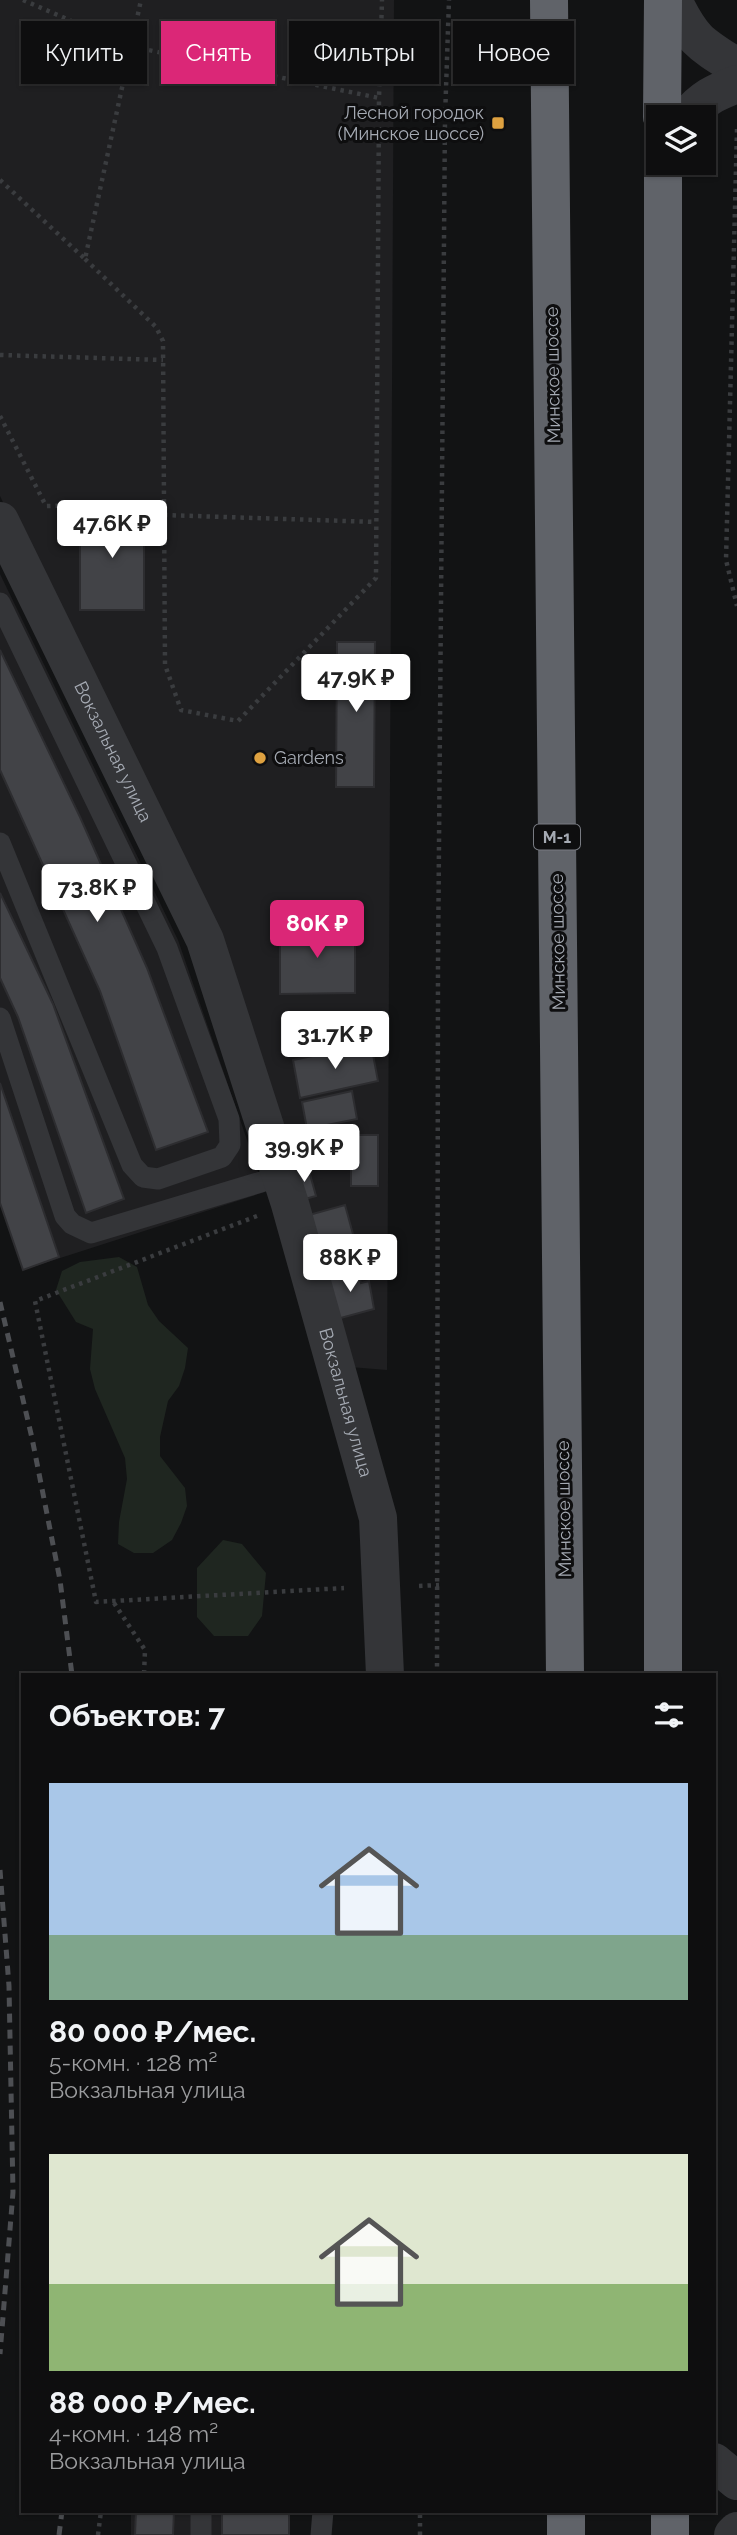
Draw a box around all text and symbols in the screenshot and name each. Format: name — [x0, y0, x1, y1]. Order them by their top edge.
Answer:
chip: Купить — [21, 21, 147, 84]
chip: Снять — [161, 21, 275, 84]
chip: Фильтры — [289, 21, 439, 84]
chip: Новое — [453, 21, 574, 84]
place label: Лесной городок (Минское шоссе) — [338, 102, 484, 144]
map controls — [646, 105, 716, 175]
button: layers — [646, 105, 716, 175]
marker: Лесной городок (Минское шоссе) — [490, 115, 506, 131]
street label: Минское шоссе — [541, 306, 564, 444]
pin: 47.6K ₽ — [47, 500, 177, 560]
text: 47.6K ₽ — [73, 509, 151, 536]
pin: 47.9K ₽ — [291, 654, 421, 714]
text: 47.9K ₽ — [317, 663, 395, 690]
street label: Вокзальная улица — [70, 678, 157, 825]
place label: Gardens — [274, 747, 344, 768]
marker: Gardens — [252, 750, 268, 766]
road number: М-1 — [534, 824, 580, 850]
pin: 73.8K ₽ — [32, 864, 162, 924]
text: 73.8K ₽ — [58, 873, 136, 900]
street label: Минское шоссе — [546, 873, 569, 1011]
pin: 80K ₽ — [268, 900, 366, 960]
text: 80K ₽ — [286, 909, 348, 936]
pin: 31.7K ₽ — [270, 1012, 400, 1071]
text: 31.7K ₽ — [297, 1020, 373, 1047]
pin: 39.9K ₽ — [239, 1124, 369, 1184]
text: 39.9K ₽ — [264, 1133, 344, 1160]
pin: 88K ₽ — [301, 1234, 399, 1294]
text: 88K ₽ — [319, 1243, 381, 1270]
street label: Вокзальная улица — [315, 1325, 377, 1479]
street label: Минское шоссе — [552, 1440, 575, 1578]
icon: filters — [650, 1696, 688, 1734]
text: Объектов: 7 — [49, 1698, 225, 1733]
icon: home — [306, 1828, 432, 1954]
text: 80 000 ₽/мес. — [49, 2014, 256, 2049]
text: 5-комн. · 128 m² — [49, 2049, 218, 2076]
text: Вокзальная улица — [49, 2076, 246, 2103]
icon: home — [306, 2199, 432, 2325]
text: 88 000 ₽/мес. — [49, 2385, 256, 2420]
text: 4-комн. · 148 m² — [49, 2420, 218, 2447]
text: Вокзальная улица — [49, 2447, 246, 2474]

